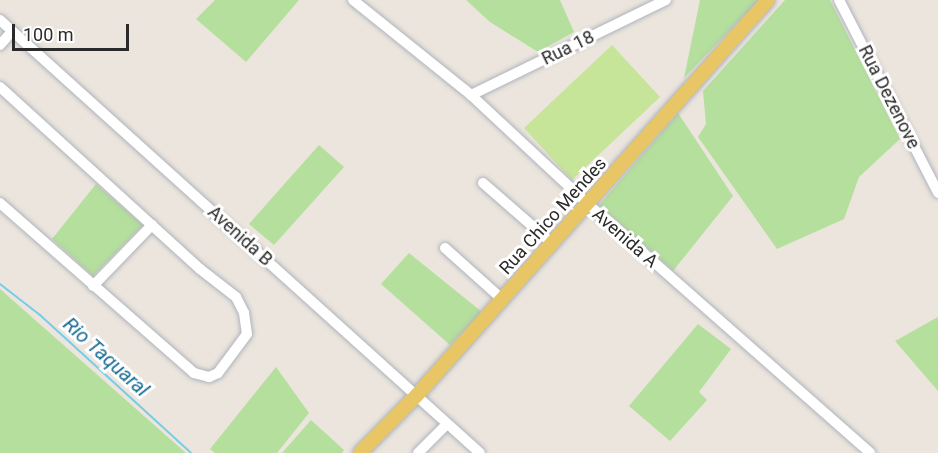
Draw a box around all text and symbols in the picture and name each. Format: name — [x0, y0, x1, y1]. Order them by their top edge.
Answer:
scale bar — [15, 12, 132, 50]
text: 100 m — [23, 24, 74, 45]
street label: Rua 18 — [538, 26, 598, 70]
street label: Rua Dezenove — [854, 42, 924, 152]
street label: Rua Chico Mendes — [495, 153, 611, 279]
street label: Avenida B — [203, 201, 277, 271]
street label: Avenida A — [588, 204, 662, 272]
water label: Rio Taquaral — [58, 312, 154, 402]

